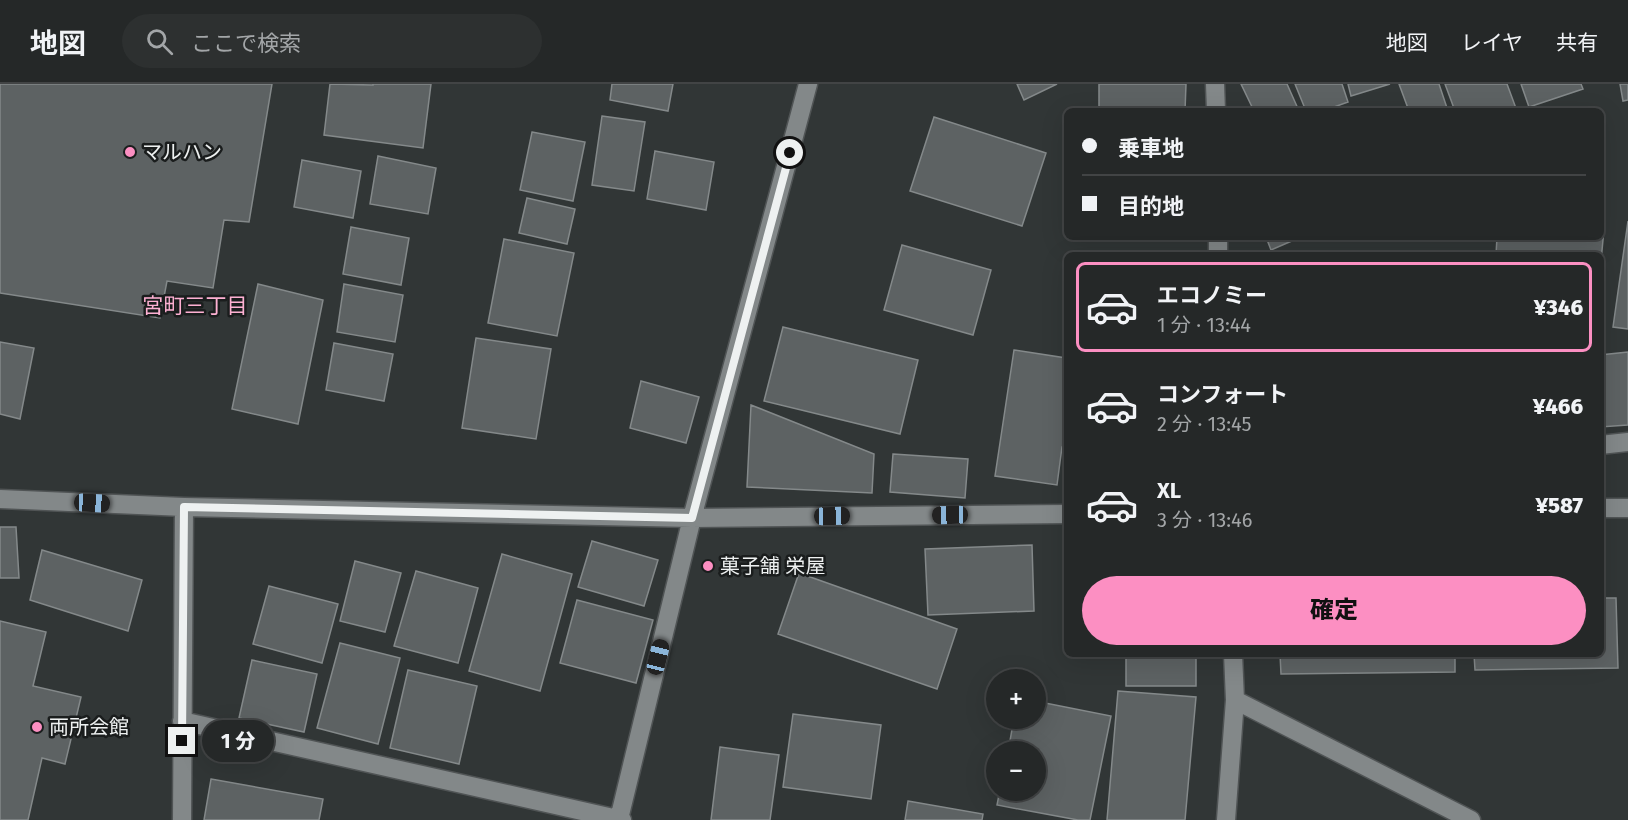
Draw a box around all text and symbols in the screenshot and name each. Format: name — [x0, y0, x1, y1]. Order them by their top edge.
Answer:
search box — [122, 14, 542, 68]
icon: search — [143, 25, 176, 58]
text: 地図 — [30, 27, 86, 60]
text: ここで検索 — [191, 30, 301, 57]
text: 地図 — [1386, 30, 1428, 56]
text: レイヤ — [1461, 30, 1523, 56]
text: 共有 — [1556, 30, 1598, 56]
text: 乗車地 — [1118, 135, 1184, 162]
route start — [776, 139, 803, 166]
place label: マルハン — [142, 140, 222, 164]
marker: マルハン — [123, 145, 137, 159]
text: 目的地 — [1118, 193, 1184, 220]
icon: car — [1085, 280, 1139, 334]
text: エコノミー — [1157, 282, 1267, 309]
district label: 宮町三丁目 — [143, 293, 248, 319]
text: ¥346 — [1534, 294, 1583, 321]
text: 1 分 · 13:44 — [1157, 313, 1251, 337]
icon: car — [1085, 379, 1139, 433]
text: コンフォート — [1157, 381, 1288, 408]
text: ¥466 — [1533, 393, 1583, 420]
text: 2 分 · 13:45 — [1157, 412, 1251, 436]
text: XL — [1157, 477, 1181, 504]
icon: car — [1085, 478, 1139, 532]
text: ¥587 — [1535, 492, 1583, 519]
car — [74, 493, 110, 513]
car — [932, 506, 968, 524]
car — [814, 507, 850, 525]
text: 3 分 · 13:46 — [1157, 508, 1252, 532]
place label: 菓子舗 栄屋 — [720, 554, 825, 578]
marker: 菓子舗 栄屋 — [701, 559, 715, 573]
button: 確定 — [1082, 576, 1586, 645]
car — [645, 637, 671, 677]
map controls — [986, 669, 1046, 801]
button: + — [986, 669, 1046, 729]
place label: 両所会館 — [49, 715, 129, 739]
marker: 両所会館 — [30, 720, 44, 734]
callout: 1 分 — [203, 720, 275, 762]
route end — [168, 727, 195, 754]
text: 1 分 — [221, 729, 255, 753]
button: − — [986, 741, 1046, 801]

